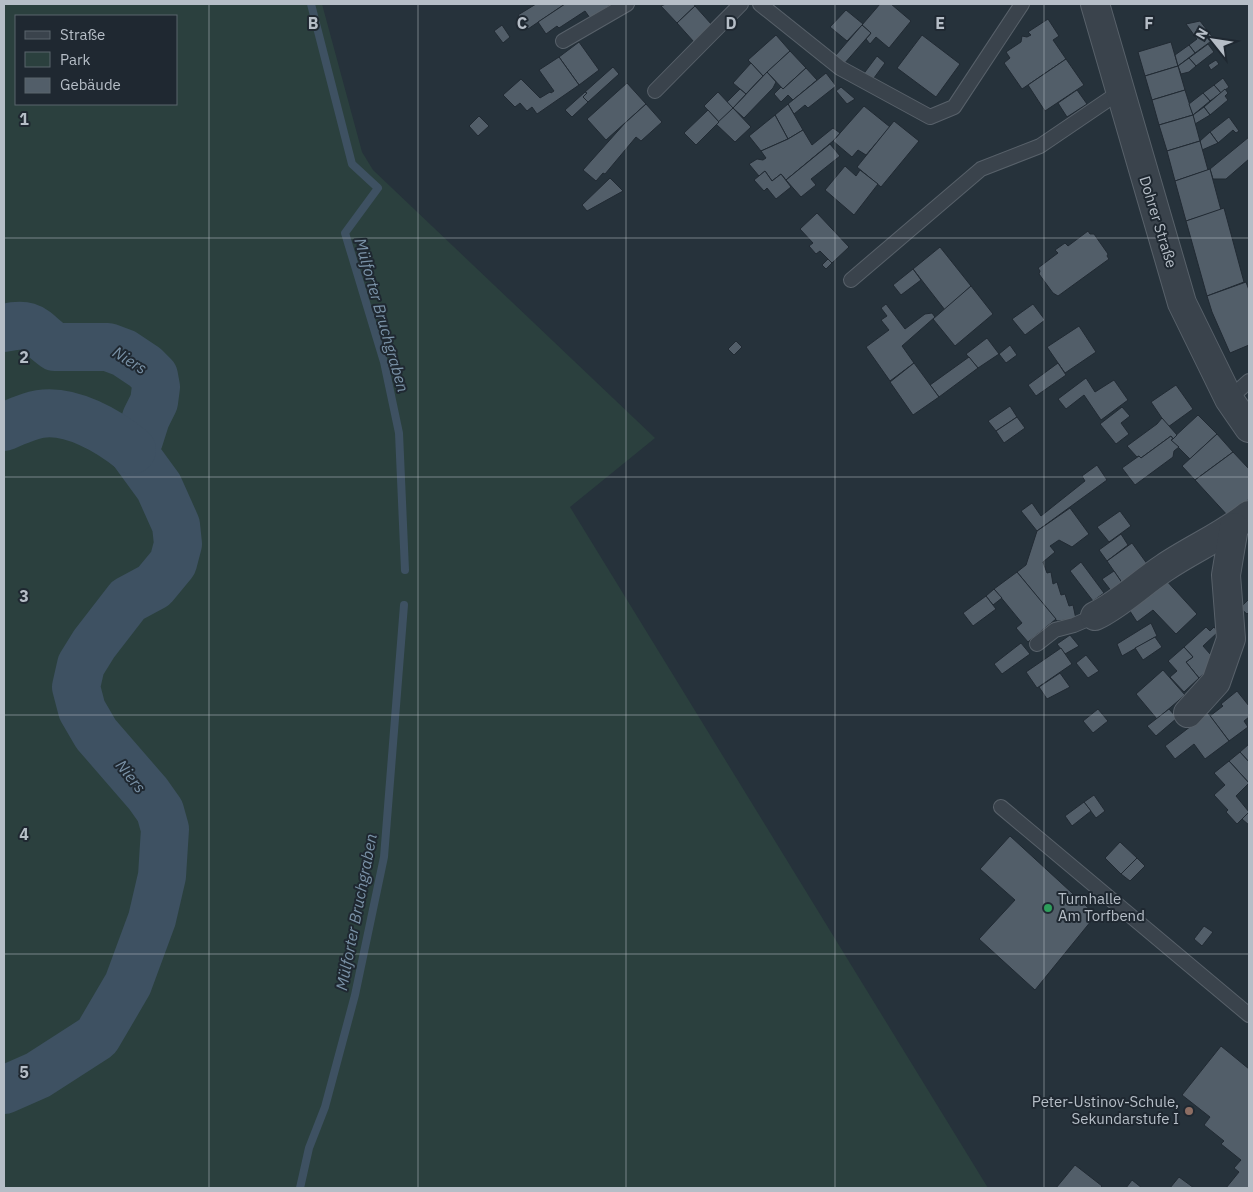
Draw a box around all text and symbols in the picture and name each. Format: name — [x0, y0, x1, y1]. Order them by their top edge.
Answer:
text: B — [308, 13, 319, 33]
text: C — [517, 13, 527, 33]
text: D — [725, 13, 737, 33]
text: E — [935, 13, 945, 33]
text: F — [1144, 13, 1154, 33]
legend — [15, 15, 178, 105]
north arrow — [1188, 15, 1238, 65]
text: Straße — [60, 25, 105, 44]
text: N — [1191, 25, 1212, 42]
text: Park — [60, 50, 90, 69]
text: Gebäude — [60, 75, 121, 94]
text: 1 — [19, 109, 29, 129]
street label: Dohrer Straße — [1136, 174, 1181, 270]
water label: Mülforter Bruchgraben — [350, 236, 414, 394]
water label: Niers — [109, 342, 151, 378]
text: 2 — [19, 347, 29, 367]
text: 3 — [19, 586, 29, 606]
water label: Niers — [112, 755, 150, 797]
text: 4 — [19, 824, 29, 844]
water label: Mülforter Bruchgraben — [331, 832, 381, 992]
place label: Turnhalle Am Torfbend — [1058, 889, 1145, 925]
marker: Turnhalle Am Torfbend — [1042, 902, 1054, 914]
text: 5 — [19, 1062, 29, 1082]
place label: Peter-Ustinov-Schule, Sekundarstufe I — [1032, 1092, 1179, 1128]
marker: Peter-Ustinov-Schule, Sekundarstufe I — [1183, 1105, 1195, 1117]

